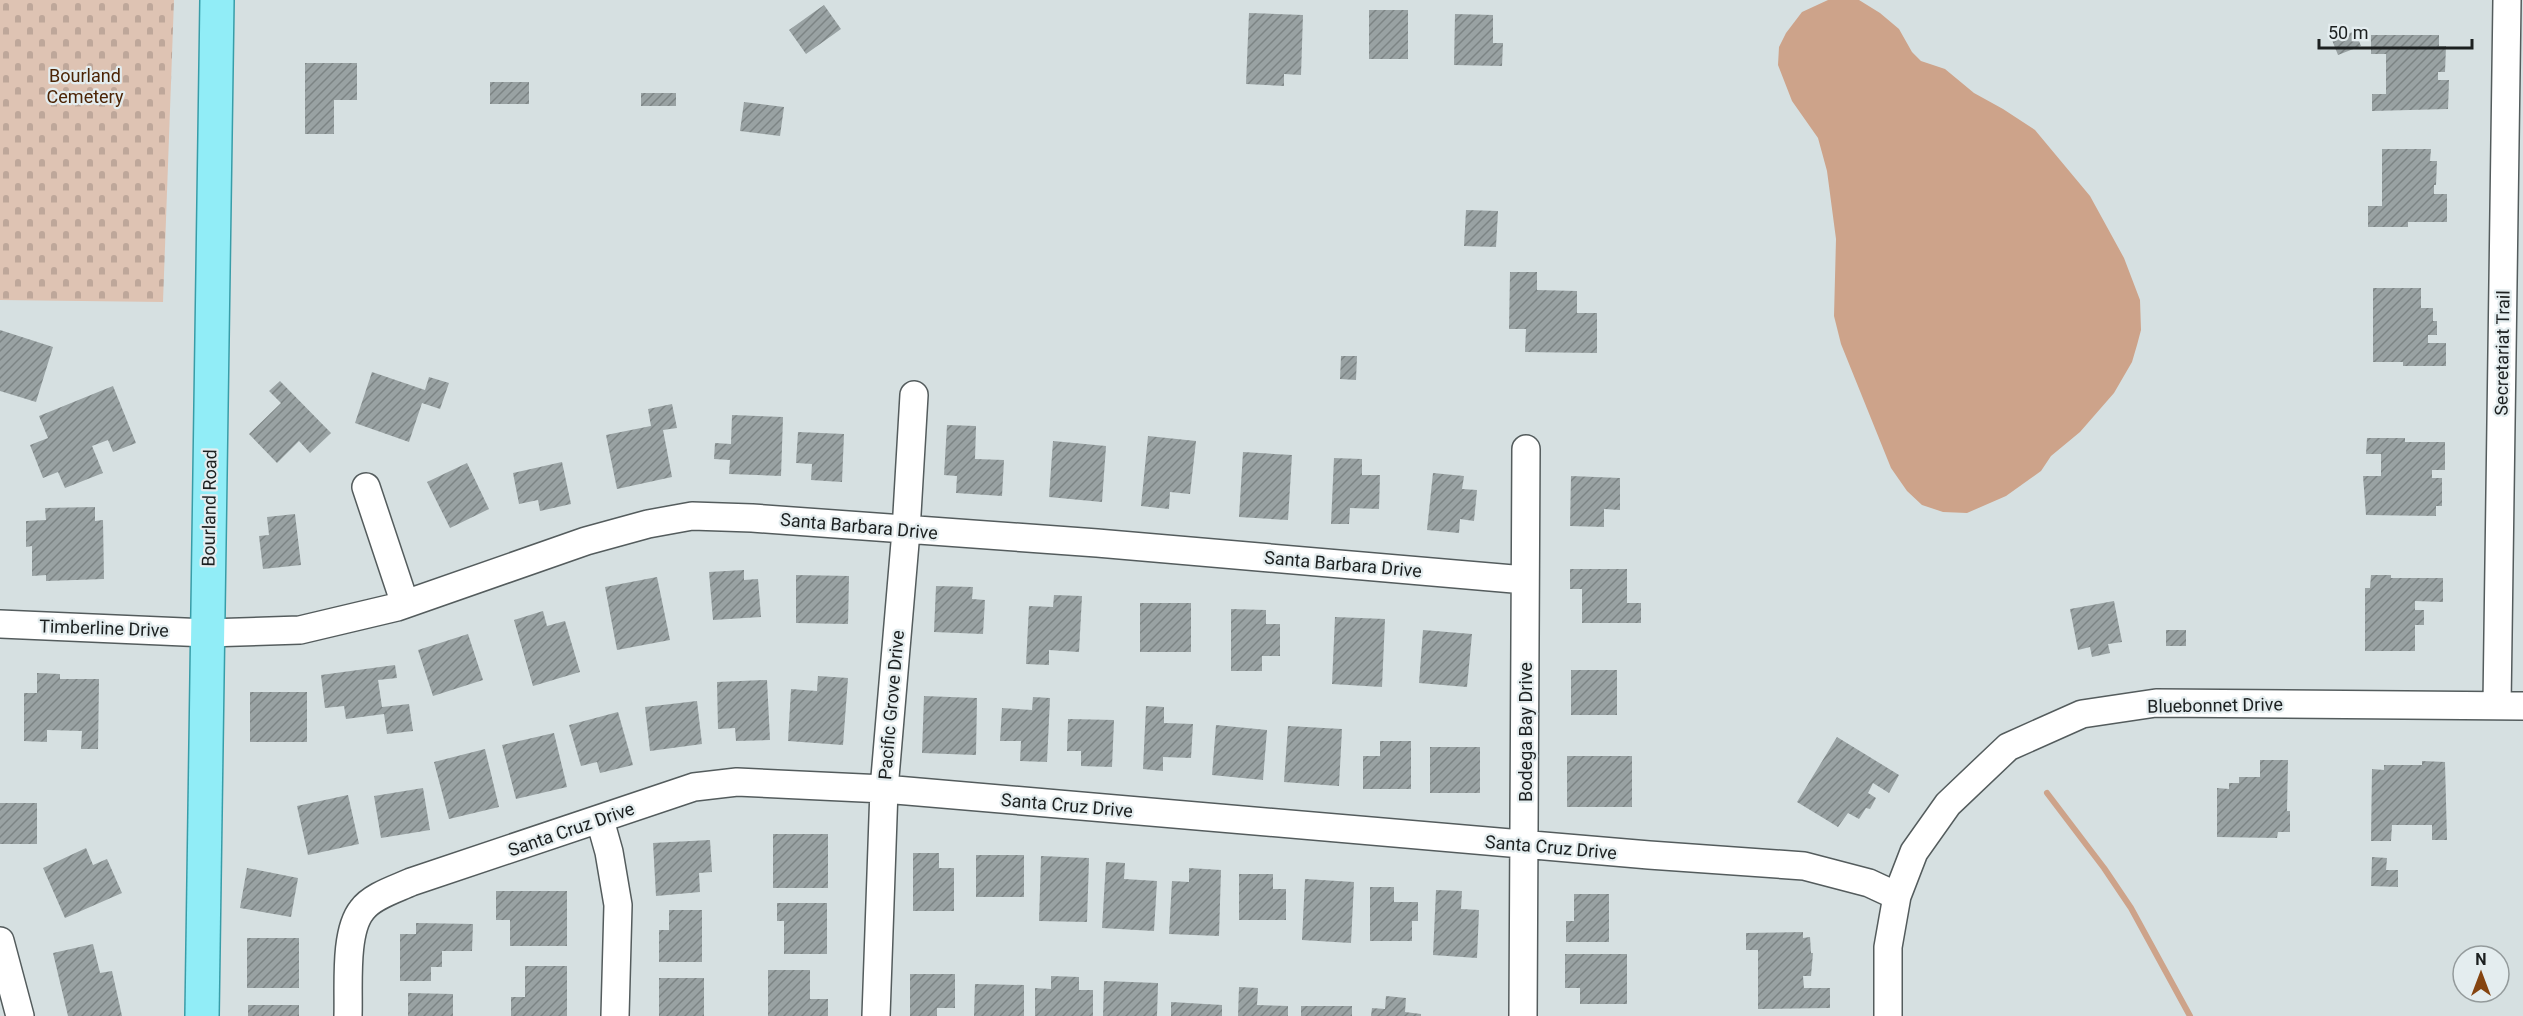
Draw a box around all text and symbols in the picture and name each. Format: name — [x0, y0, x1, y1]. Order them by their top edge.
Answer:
scale bar — [2319, 12, 2472, 50]
text: 50 m — [2328, 22, 2368, 43]
park label: Bourland Cemetery — [47, 65, 124, 107]
street label: Secretariat Trail — [2490, 290, 2514, 416]
street label: Bourland Road — [197, 449, 221, 567]
street label: Santa Barbara Drive — [779, 509, 939, 543]
street label: Santa Barbara Drive — [1263, 547, 1423, 581]
street label: Timberline Drive — [39, 615, 169, 641]
street label: Pacific Grove Drive — [874, 629, 908, 781]
street label: Bodega Bay Drive — [1515, 662, 1536, 802]
street label: Bluebonnet Drive — [2147, 693, 2283, 717]
street label: Santa Cruz Drive — [1000, 789, 1134, 821]
street label: Santa Cruz Drive — [505, 798, 637, 860]
street label: Santa Cruz Drive — [1484, 831, 1618, 863]
north arrow — [2451, 944, 2511, 1004]
text: N — [2475, 950, 2487, 969]

